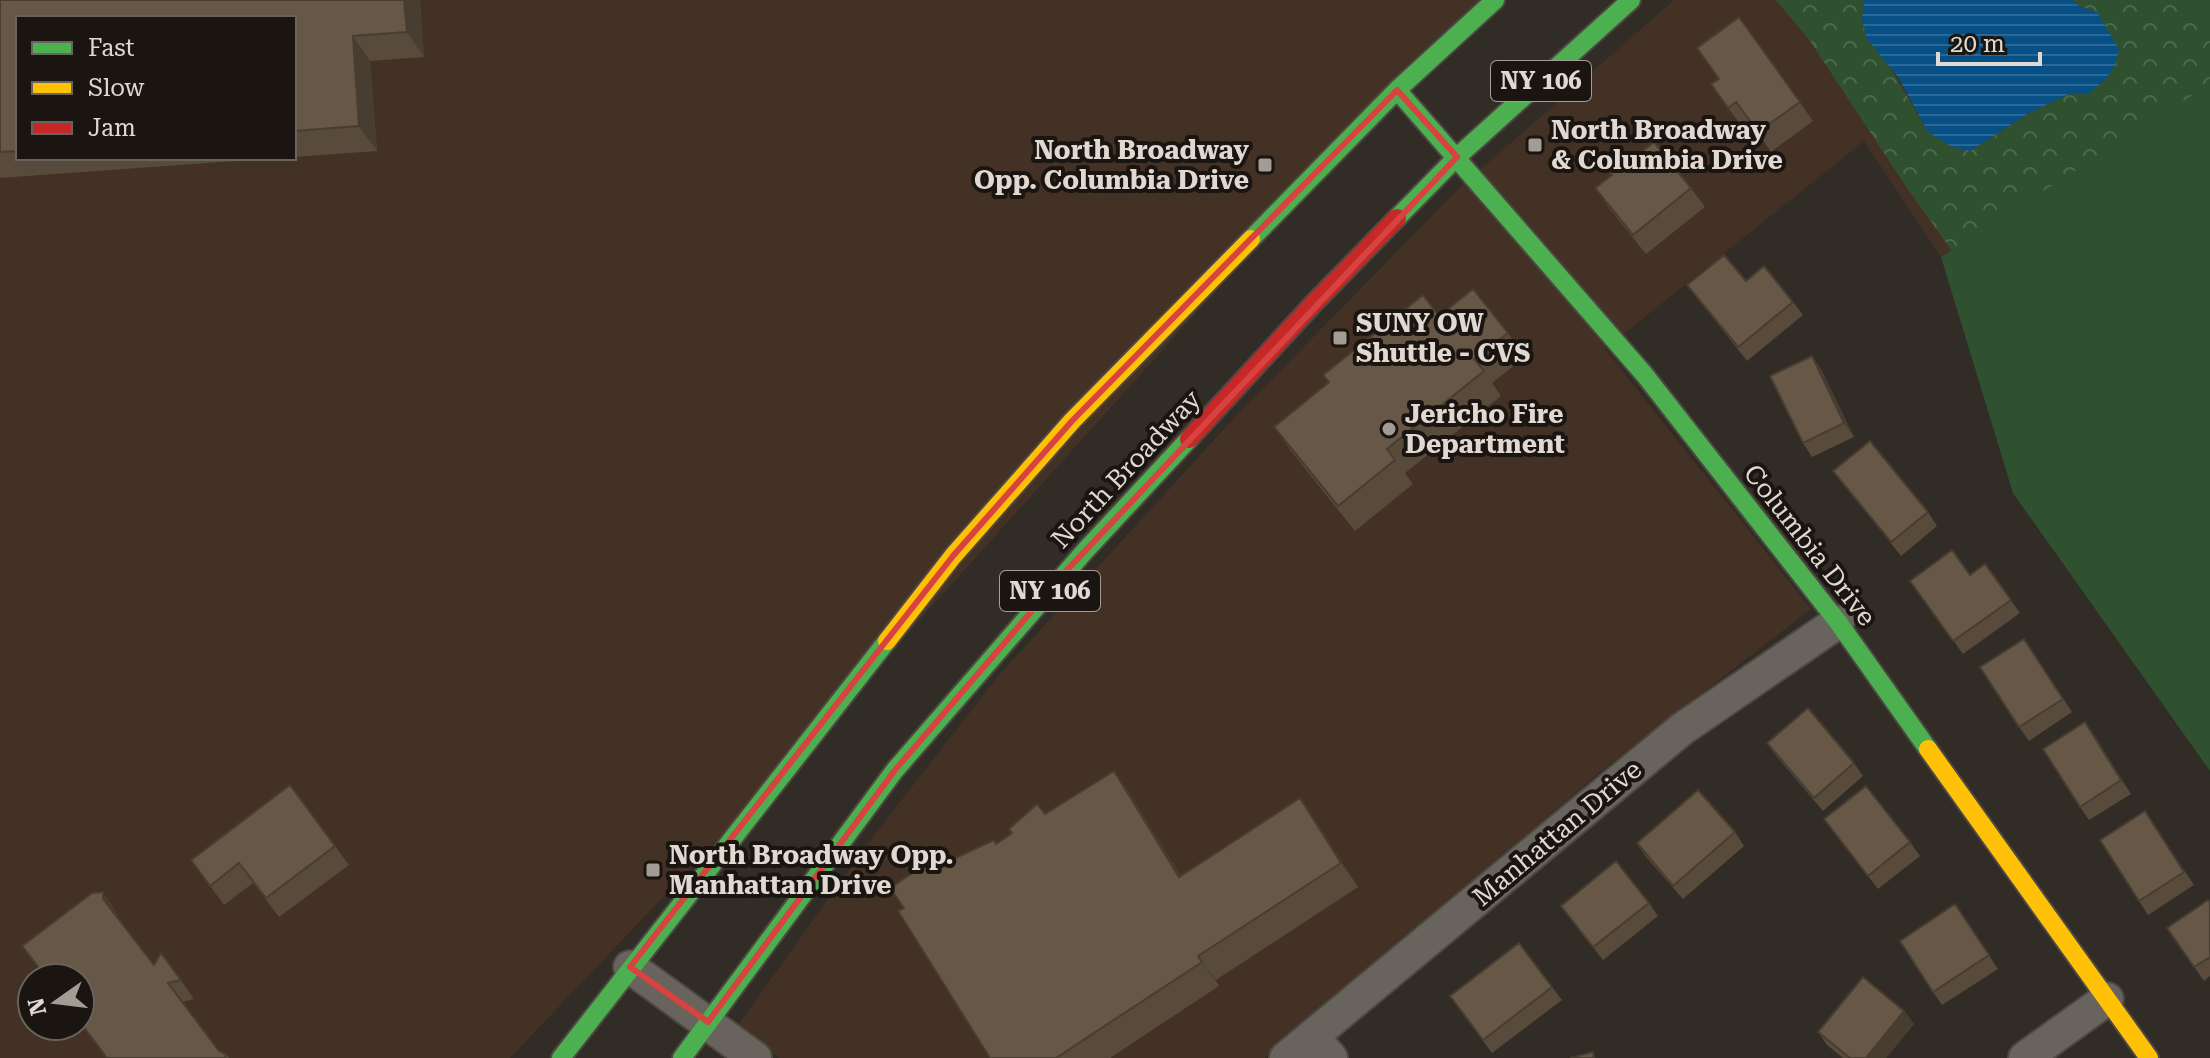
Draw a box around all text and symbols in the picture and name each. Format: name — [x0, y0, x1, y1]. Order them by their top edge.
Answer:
legend — [16, 16, 296, 160]
scale bar — [1938, 16, 2040, 66]
text: 20 m — [1950, 30, 2005, 58]
text: Fast — [88, 34, 135, 62]
road number: NY 106 — [1491, 61, 1591, 101]
text: Slow — [88, 74, 145, 102]
text: Jam — [88, 114, 136, 142]
place label: North Broadway & Columbia Drive — [1551, 115, 1783, 175]
place label: North Broadway Opp. Columbia Drive — [974, 135, 1249, 195]
marker: North Broadway & Columbia Drive — [1526, 136, 1544, 154]
marker: North Broadway Opp. Columbia Drive — [1256, 156, 1274, 174]
place label: SUNY OW Shuttle - CVS — [1356, 308, 1530, 368]
marker: SUNY OW Shuttle - CVS — [1331, 329, 1349, 347]
street label: North Broadway — [1045, 383, 1207, 554]
place label: Jericho Fire Department — [1405, 399, 1565, 459]
marker: Jericho Fire Department — [1380, 420, 1398, 438]
street label: Columbia Drive — [1738, 459, 1882, 631]
road number: NY 106 — [1000, 571, 1100, 611]
street label: Manhattan Drive — [1467, 754, 1647, 912]
place label: North Broadway Opp. Manhattan Drive — [669, 840, 954, 900]
marker: North Broadway Opp. Manhattan Drive — [644, 861, 662, 879]
north arrow — [16, 962, 96, 1042]
text: N — [23, 995, 51, 1018]

